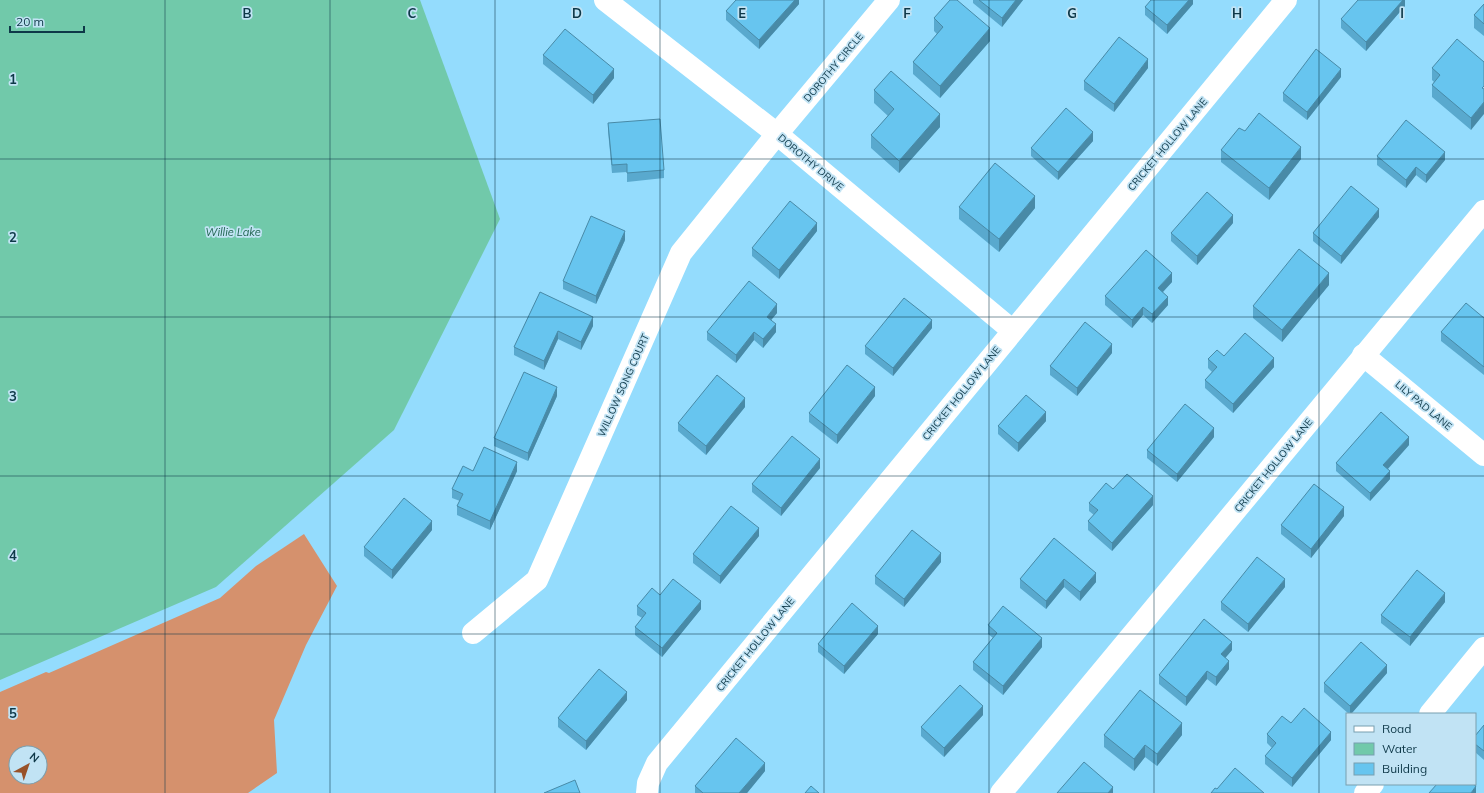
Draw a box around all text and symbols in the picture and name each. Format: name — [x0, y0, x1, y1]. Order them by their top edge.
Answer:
text: B — [243, 5, 252, 21]
text: C — [408, 5, 417, 21]
text: D — [572, 5, 582, 21]
text: E — [738, 5, 746, 21]
text: F — [903, 5, 911, 21]
text: G — [1067, 5, 1077, 21]
text: H — [1232, 5, 1242, 21]
text: I — [1400, 5, 1404, 21]
scale bar — [10, 8, 84, 34]
text: 20 m — [16, 14, 44, 29]
street label: DOROTHY CIRCLE — [801, 30, 866, 105]
text: 1 — [9, 71, 17, 87]
street label: CRICKET HOLLOW LANE — [1125, 95, 1210, 193]
street label: DOROTHY DRIVE — [775, 131, 846, 194]
water label: Willie Lake — [205, 225, 261, 239]
text: 2 — [9, 229, 17, 245]
street label: WILLOW SONG COURT — [595, 332, 652, 439]
street label: CRICKET HOLLOW LANE — [919, 344, 1003, 443]
street label: LILY PAD LANE — [1393, 378, 1455, 433]
text: 3 — [9, 388, 17, 404]
street label: CRICKET HOLLOW LANE — [1231, 416, 1315, 515]
text: 4 — [9, 547, 17, 563]
street label: CRICKET HOLLOW LANE — [713, 595, 797, 694]
text: 5 — [9, 705, 17, 721]
legend — [1346, 713, 1476, 785]
text: Road — [1382, 721, 1411, 736]
text: Water — [1382, 741, 1418, 756]
north arrow — [8, 745, 48, 785]
text: N — [27, 749, 42, 765]
text: Building — [1382, 761, 1427, 776]

